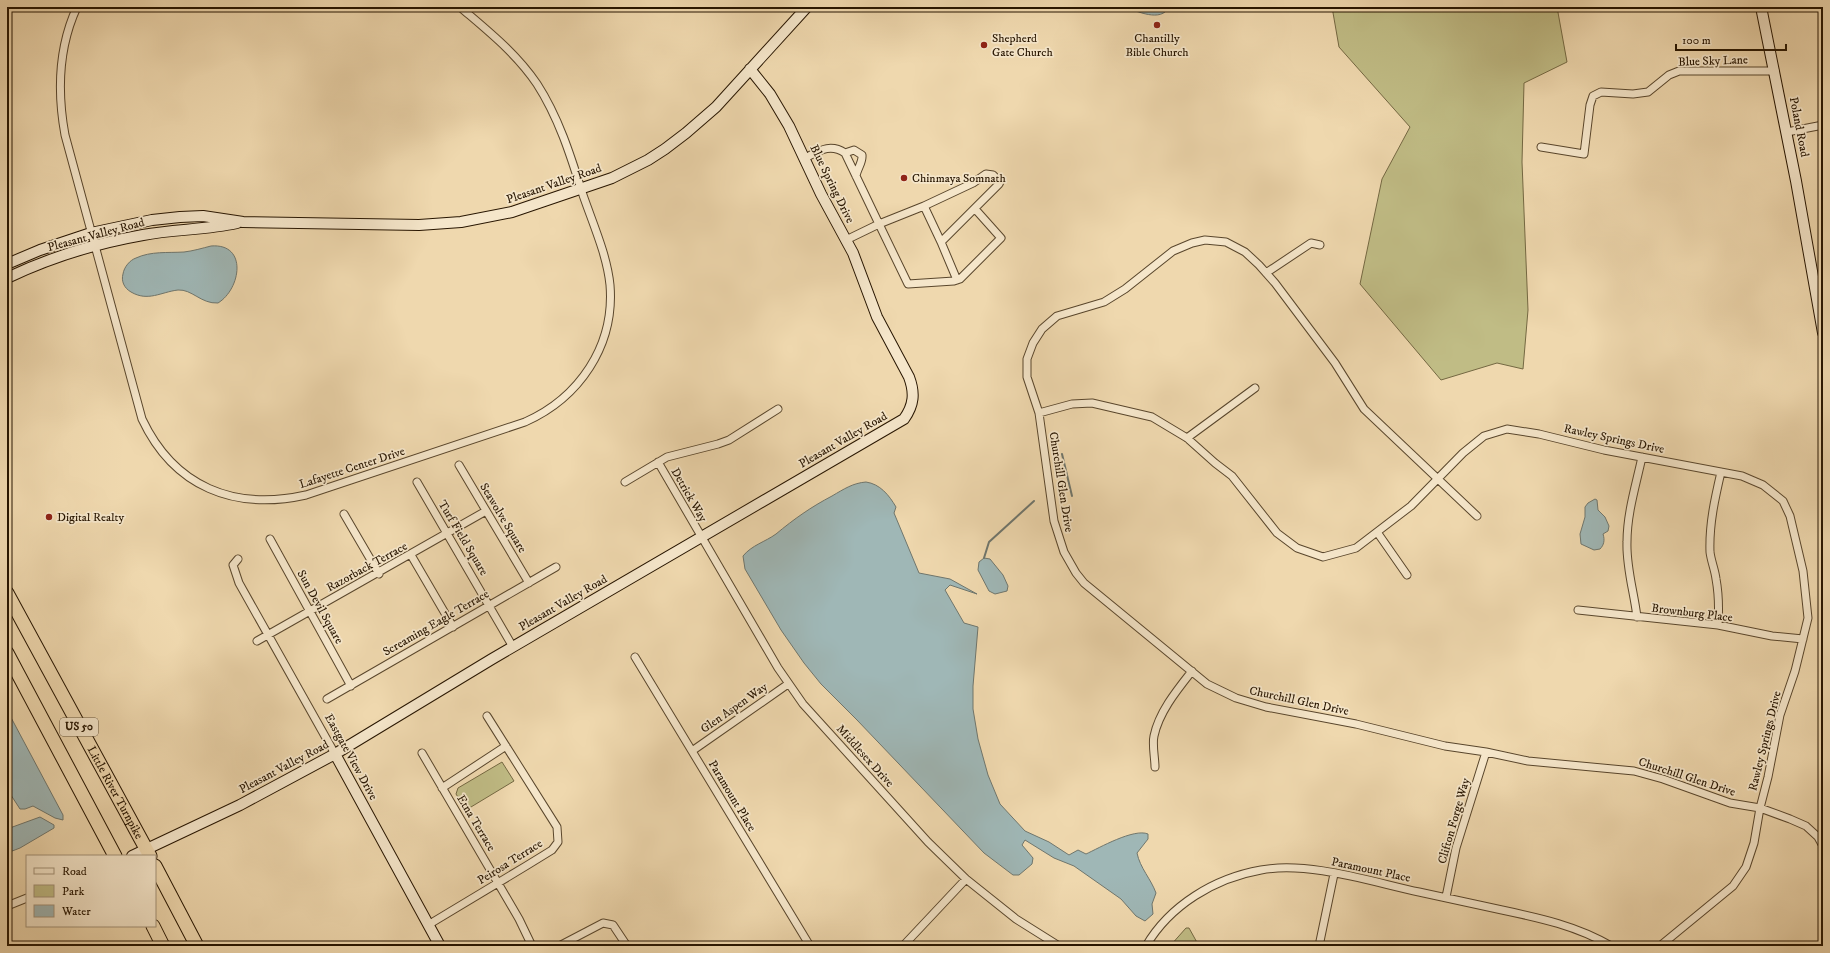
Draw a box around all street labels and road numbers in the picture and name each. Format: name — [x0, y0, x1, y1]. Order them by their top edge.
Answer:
street label: Blue Sky Lane — [1678, 52, 1748, 70]
street label: Poland Road — [1786, 96, 1812, 158]
street label: Blue Spring Drive — [806, 142, 858, 226]
street label: Pleasant Valley Road — [505, 161, 603, 207]
street label: Pleasant Valley Road — [46, 215, 146, 255]
street label: Pleasant Valley Road — [796, 409, 890, 471]
street label: Rawley Springs Drive — [1562, 421, 1666, 457]
street label: Churchill Glen Drive — [1046, 431, 1076, 533]
street label: Lafayette Center Drive — [297, 444, 407, 492]
street label: Detrick Way — [668, 465, 711, 525]
street label: Seawolve Square — [476, 480, 530, 556]
street label: Turf Field Square — [435, 498, 491, 578]
street label: Razorback Terrace — [324, 539, 410, 595]
street label: Sun Devil Square — [294, 568, 346, 646]
street label: Pleasant Valley Road — [516, 572, 610, 634]
street label: Screaming Eagle Terrace — [380, 586, 492, 660]
street label: Brownburg Place — [1650, 601, 1734, 625]
street label: Glen Aspen Way — [698, 679, 771, 737]
street label: Churchill Glen Drive — [1248, 683, 1350, 719]
street label: Rawley Springs Drive — [1745, 689, 1785, 793]
street label: Eastgate View Drive — [321, 711, 381, 803]
road number: US 50 — [60, 718, 98, 736]
street label: Middlesex Drive — [833, 722, 897, 790]
street label: Pleasant Valley Road — [237, 737, 331, 797]
street label: Little River Turnpike — [84, 743, 147, 842]
street label: Churchill Glen Drive — [1637, 754, 1737, 800]
street label: Paramount Place — [705, 758, 759, 834]
street label: Clifton Forge Way — [1435, 776, 1474, 866]
street label: Etna Terrace — [453, 792, 499, 854]
street label: Peirosa Terrace — [475, 836, 545, 888]
street label: Paramount Place — [1330, 854, 1412, 886]

